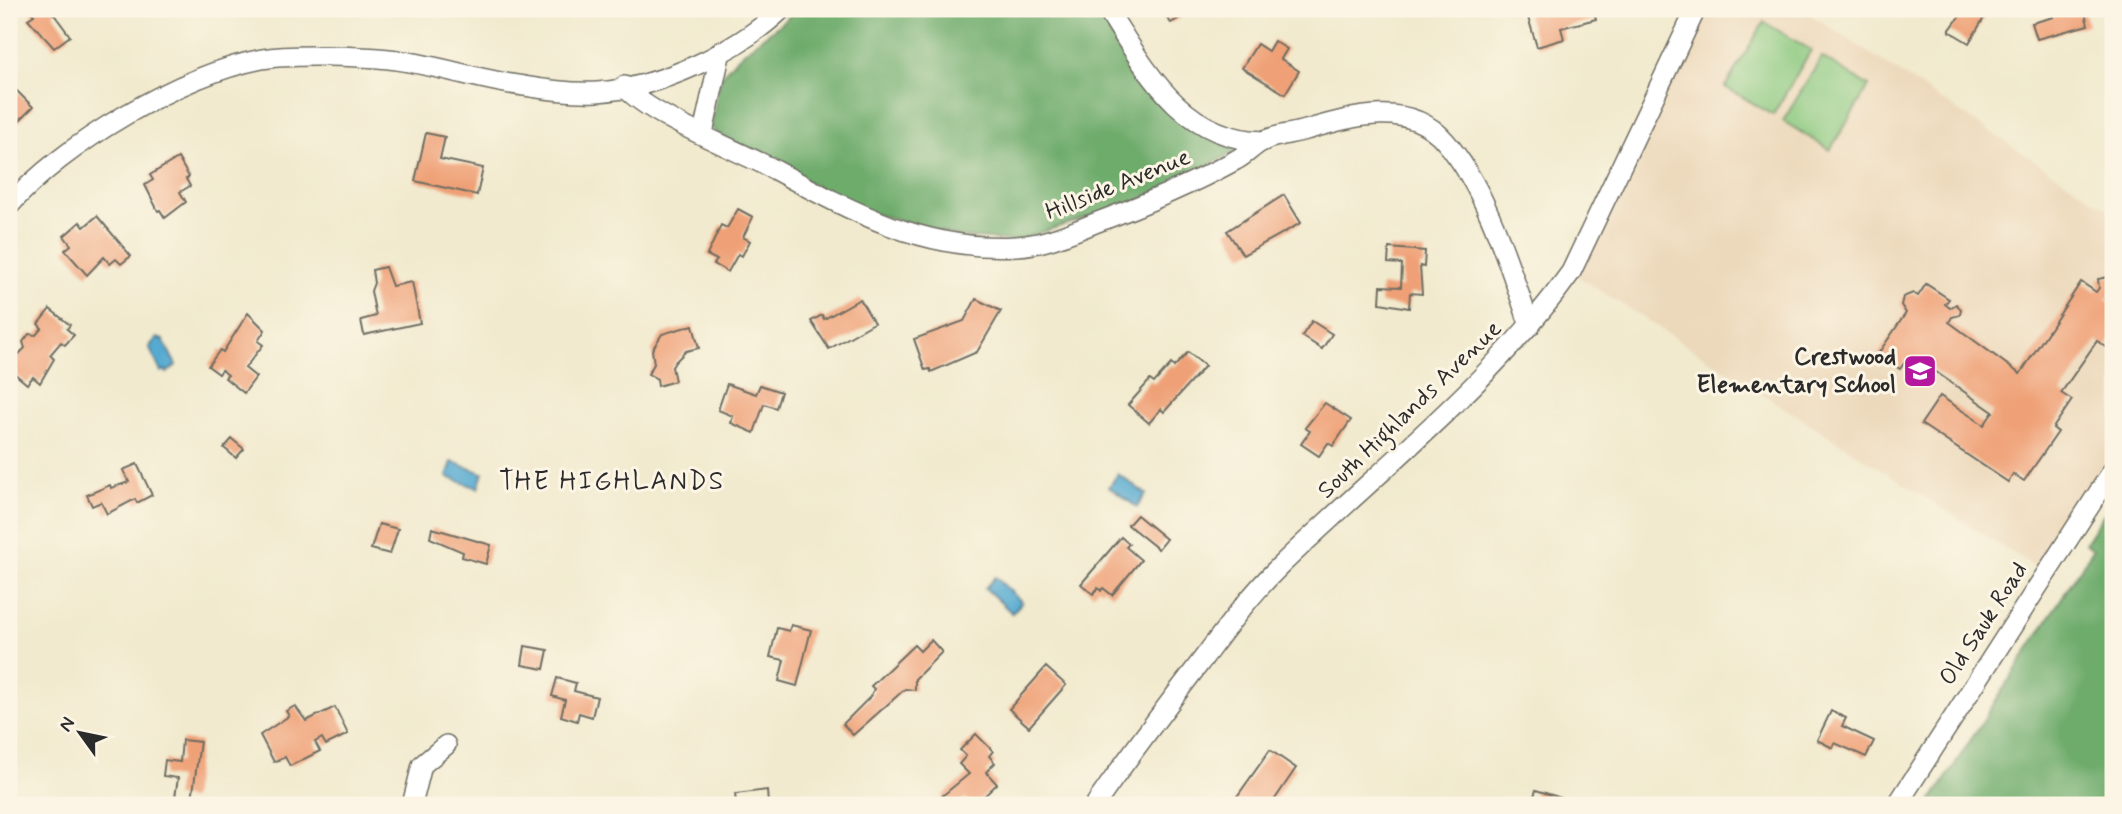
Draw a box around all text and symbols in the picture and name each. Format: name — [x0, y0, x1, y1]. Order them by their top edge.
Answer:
street label: Hillside Avenue — [1041, 142, 1195, 228]
street label: South Highlands Avenue — [1311, 314, 1511, 508]
place label: Crestwood Elementary School — [1697, 342, 1896, 401]
school or university icon: Crestwood Elementary School — [1901, 352, 1939, 390]
district label: THE HIGHLANDS — [499, 465, 725, 499]
street label: Old Sauk Road — [1933, 556, 2035, 692]
north arrow — [46, 698, 116, 768]
text: N — [53, 712, 81, 737]

